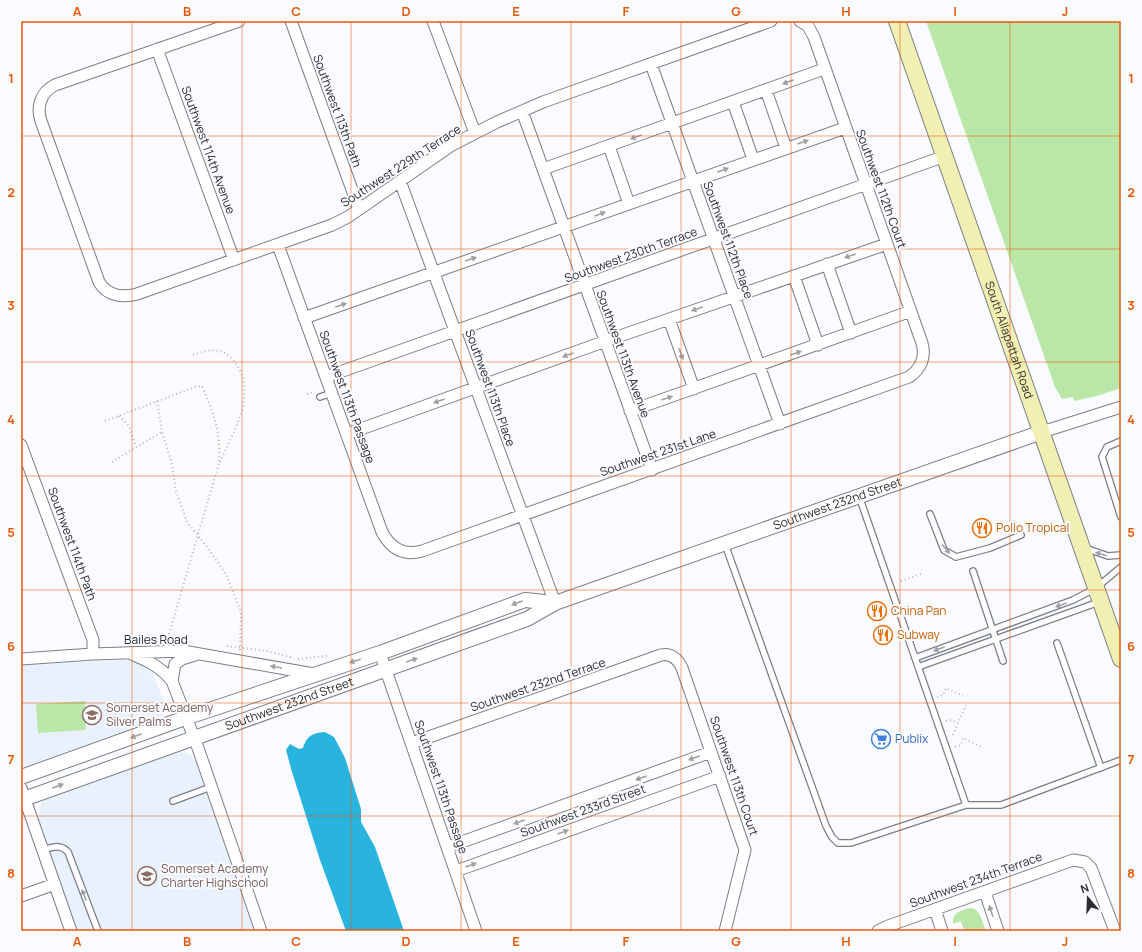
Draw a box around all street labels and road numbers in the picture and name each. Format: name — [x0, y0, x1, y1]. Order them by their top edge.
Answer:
street label: Southwest 113th Path — [309, 52, 366, 170]
street label: Southwest 114th Avenue — [177, 84, 240, 216]
street label: Southwest 229th Terrace — [337, 120, 464, 211]
street label: Southwest 112th Court — [852, 127, 911, 251]
street label: Southwest 112th Place — [699, 179, 758, 301]
street label: Southwest 230th Terrace — [562, 223, 699, 286]
street label: South Allapattah Road — [981, 279, 1038, 401]
street label: Southwest 113th Avenue — [592, 288, 654, 420]
street label: Southwest 113th Place — [461, 327, 520, 449]
street label: Southwest 113th Passage — [315, 328, 379, 466]
street label: Southwest 231st Lane — [598, 425, 718, 480]
street label: Southwest 232nd Street — [771, 473, 904, 534]
street label: Southwest 114th Path — [44, 485, 101, 603]
street label: Bailes Road — [124, 631, 188, 648]
street label: Southwest 232nd Terrace — [468, 653, 608, 716]
street label: Southwest 232nd Street — [223, 673, 356, 734]
street label: Southwest 113th Court — [706, 714, 763, 838]
street label: Southwest 113th Passage — [411, 718, 472, 856]
street label: Southwest 233rd Street — [518, 780, 648, 841]
street label: Southwest 234th Terrace — [907, 848, 1044, 911]

